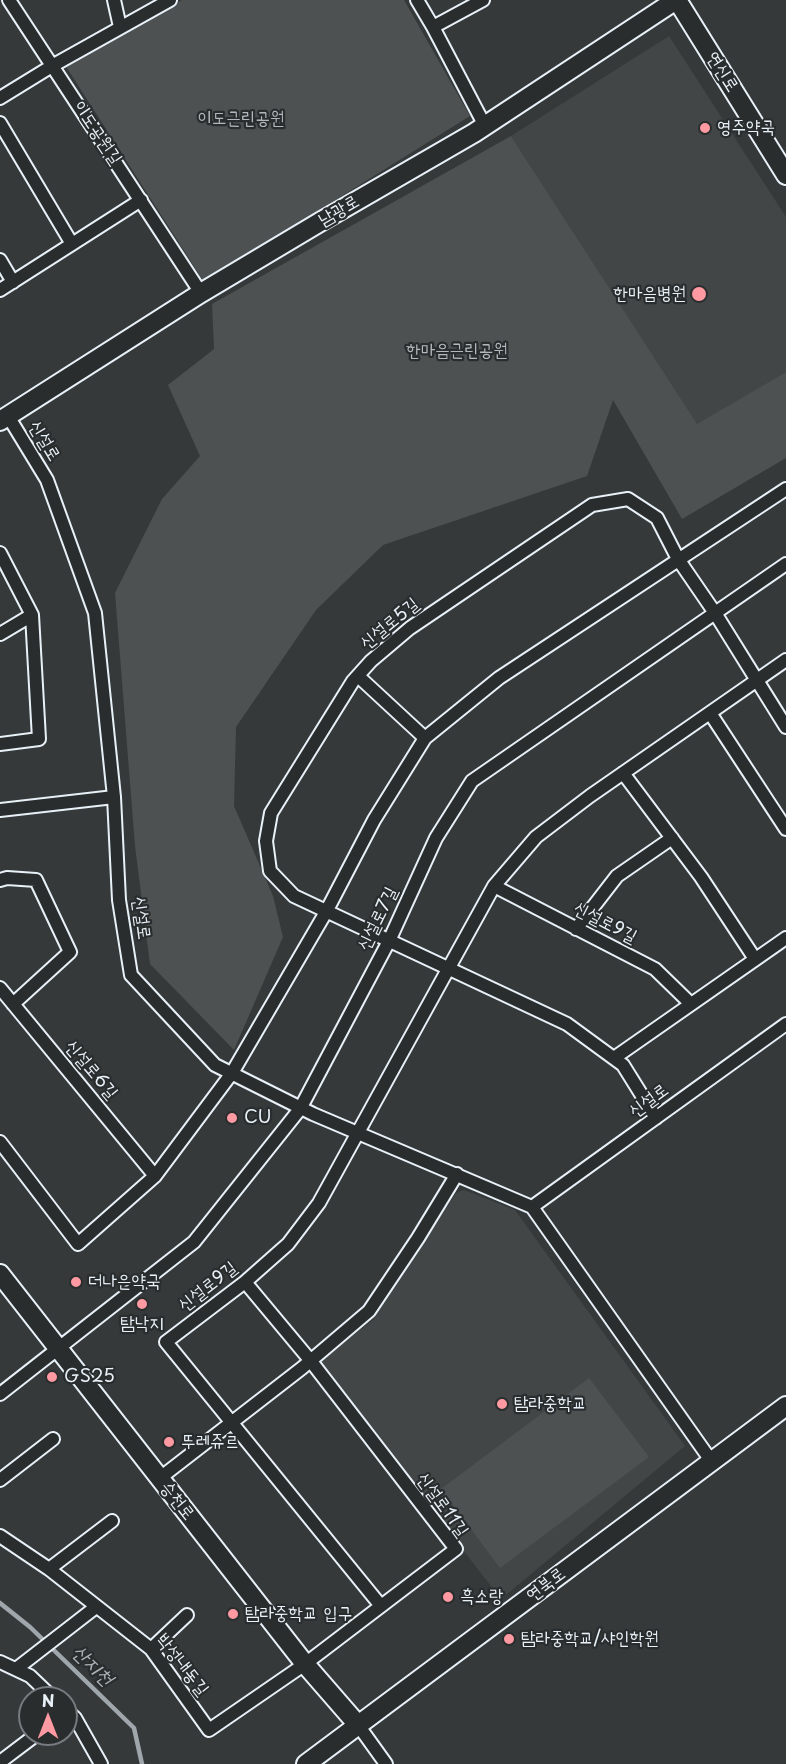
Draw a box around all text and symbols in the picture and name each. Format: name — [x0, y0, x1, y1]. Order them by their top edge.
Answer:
street label: 연신로 — [701, 48, 743, 96]
street label: 이도공원길 — [68, 97, 126, 169]
park label: 이도근린공원 — [198, 108, 284, 130]
place label: 영주약국 — [717, 117, 775, 139]
marker: 영주약국 — [698, 121, 712, 135]
street label: 남광로 — [315, 191, 363, 231]
place label: 한마음병원 — [614, 283, 686, 305]
marker: 한마음병원 — [690, 285, 708, 303]
park label: 한마음근린공원 — [406, 340, 508, 362]
street label: 신설로 — [24, 417, 64, 465]
street label: 신설로5길 — [356, 594, 424, 654]
street label: 신설로7길 — [353, 884, 403, 954]
street label: 신설로 — [127, 895, 155, 941]
street label: 신설로9길 — [570, 898, 640, 948]
street label: 신설로6길 — [60, 1036, 122, 1104]
street label: 신설로 — [625, 1079, 673, 1123]
place label: CU — [244, 1107, 271, 1129]
marker: CU — [225, 1111, 239, 1125]
street label: 신설로9길 — [174, 1257, 242, 1317]
place label: 더나은약국 — [88, 1271, 160, 1293]
marker: 더나은약국 — [69, 1275, 83, 1289]
marker: 탐낙지 — [135, 1297, 149, 1311]
place label: 탐낙지 — [120, 1313, 164, 1335]
place label: GS25 — [64, 1366, 115, 1388]
marker: GS25 — [45, 1370, 59, 1384]
place label: 탐라중학교 — [514, 1393, 586, 1415]
marker: 탐라중학교 — [495, 1397, 509, 1411]
place label: 뚜레쥬르 — [181, 1431, 239, 1453]
marker: 뚜레쥬르 — [162, 1435, 176, 1449]
street label: 신설로11길 — [411, 1469, 473, 1541]
street label: 승천로 — [155, 1477, 199, 1525]
street label: 연북로 — [522, 1563, 570, 1607]
place label: 흑소랑 — [460, 1586, 503, 1608]
marker: 흑소랑 — [441, 1590, 455, 1604]
place label: 탐라중학교 입구 — [245, 1603, 352, 1625]
marker: 탐라중학교 입구 — [226, 1607, 240, 1621]
place label: 탐라중학교/샤인학원 — [521, 1628, 659, 1650]
street label: 박성내동길 — [151, 1630, 213, 1700]
marker: 탐라중학교/샤인학원 — [502, 1632, 516, 1646]
water label: 산지천 — [66, 1641, 118, 1691]
north arrow — [18, 1686, 78, 1746]
text: N — [42, 1688, 54, 1712]

